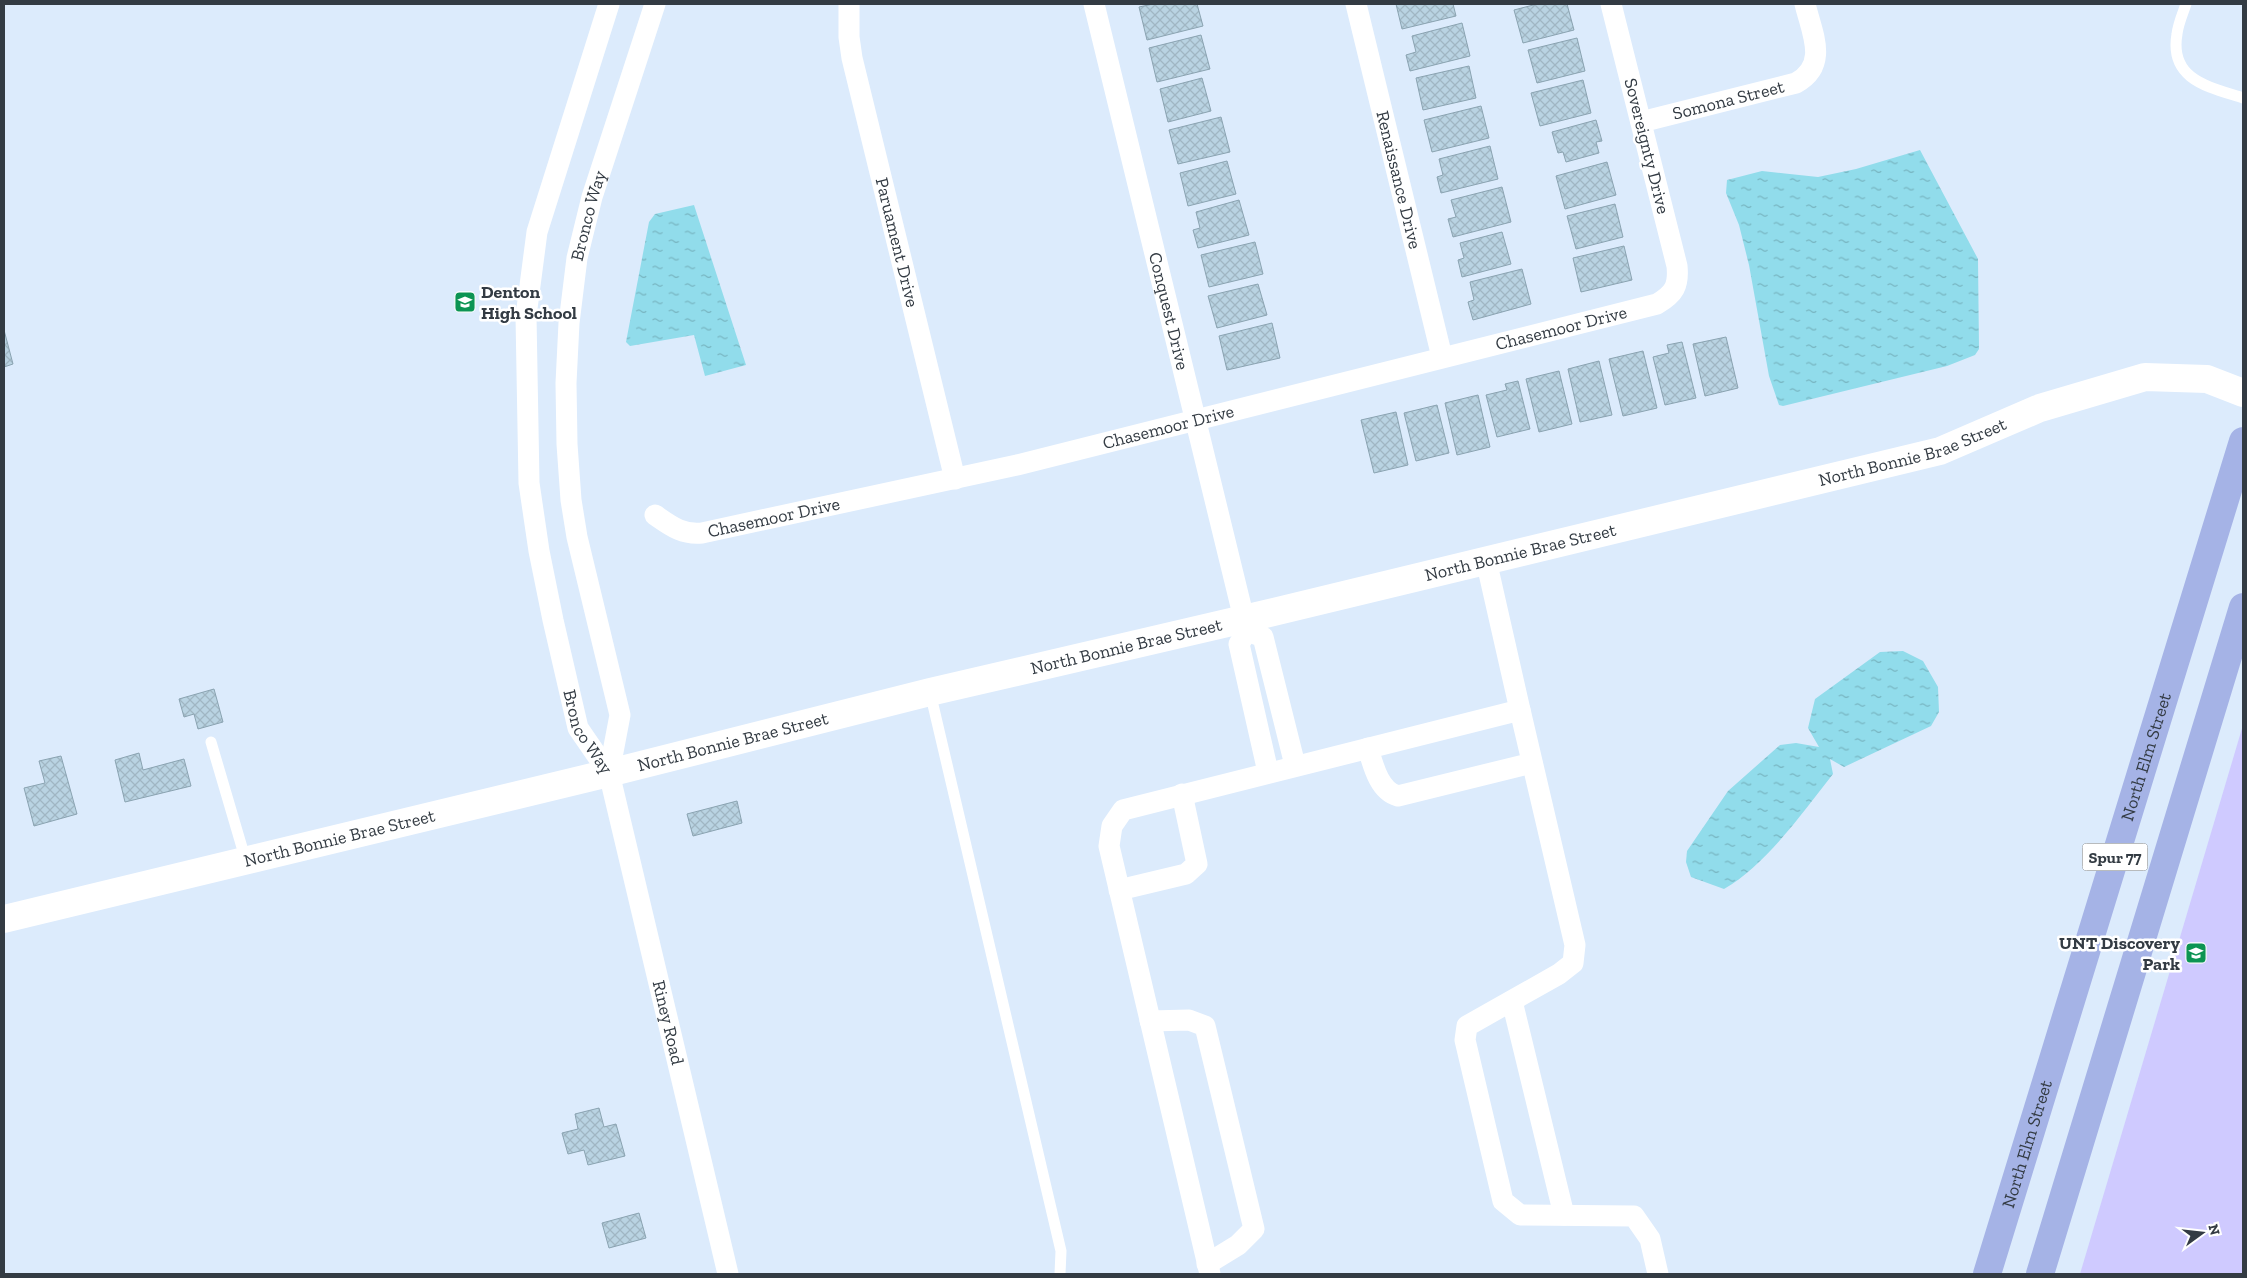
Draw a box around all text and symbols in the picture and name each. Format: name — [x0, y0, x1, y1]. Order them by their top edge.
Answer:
street label: Somona Street — [1670, 75, 1787, 125]
street label: Sovereignty Drive — [1620, 76, 1674, 216]
street label: Renaissance Drive — [1371, 108, 1426, 251]
street label: Bronco Way — [566, 167, 611, 263]
street label: Paruament Drive — [871, 175, 924, 309]
street label: Conquest Drive — [1144, 250, 1194, 372]
place label: Denton High School — [481, 281, 577, 324]
school or university icon: Denton High School — [453, 290, 477, 314]
street label: Chasemoor Drive — [1493, 301, 1629, 355]
street label: Chasemoor Drive — [1100, 400, 1236, 454]
street label: North Bonnie Brae Street — [1816, 413, 2010, 491]
street label: Chasemoor Drive — [706, 493, 842, 542]
street label: North Bonnie Brae Street — [1422, 519, 1618, 586]
street label: North Bonnie Brae Street — [1028, 613, 1225, 679]
street label: Bronco Way — [558, 687, 618, 779]
street label: North Elm Street — [2116, 690, 2176, 824]
street label: North Bonnie Brae Street — [635, 707, 831, 776]
street label: North Bonnie Brae Street — [242, 804, 437, 872]
road number: Spur 77 — [2082, 844, 2148, 870]
place label: UNT Discovery Park — [2059, 932, 2180, 975]
school or university icon: UNT Discovery Park — [2184, 941, 2208, 965]
street label: Riney Road — [648, 978, 689, 1067]
street label: North Elm Street — [1997, 1077, 2057, 1211]
north arrow — [2177, 1208, 2227, 1258]
text: N — [2204, 1222, 2224, 1237]

